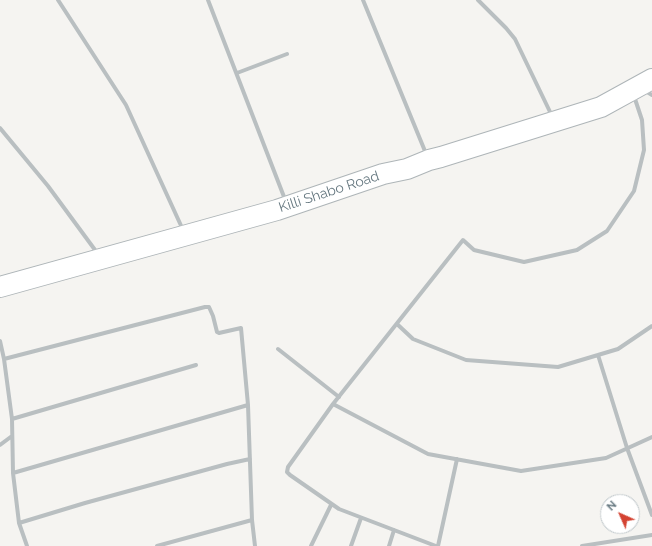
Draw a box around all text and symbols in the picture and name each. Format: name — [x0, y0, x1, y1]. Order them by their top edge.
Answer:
street label: Killi Shabo Road — [277, 168, 381, 216]
north arrow — [600, 494, 640, 534]
text: N — [604, 498, 619, 513]

